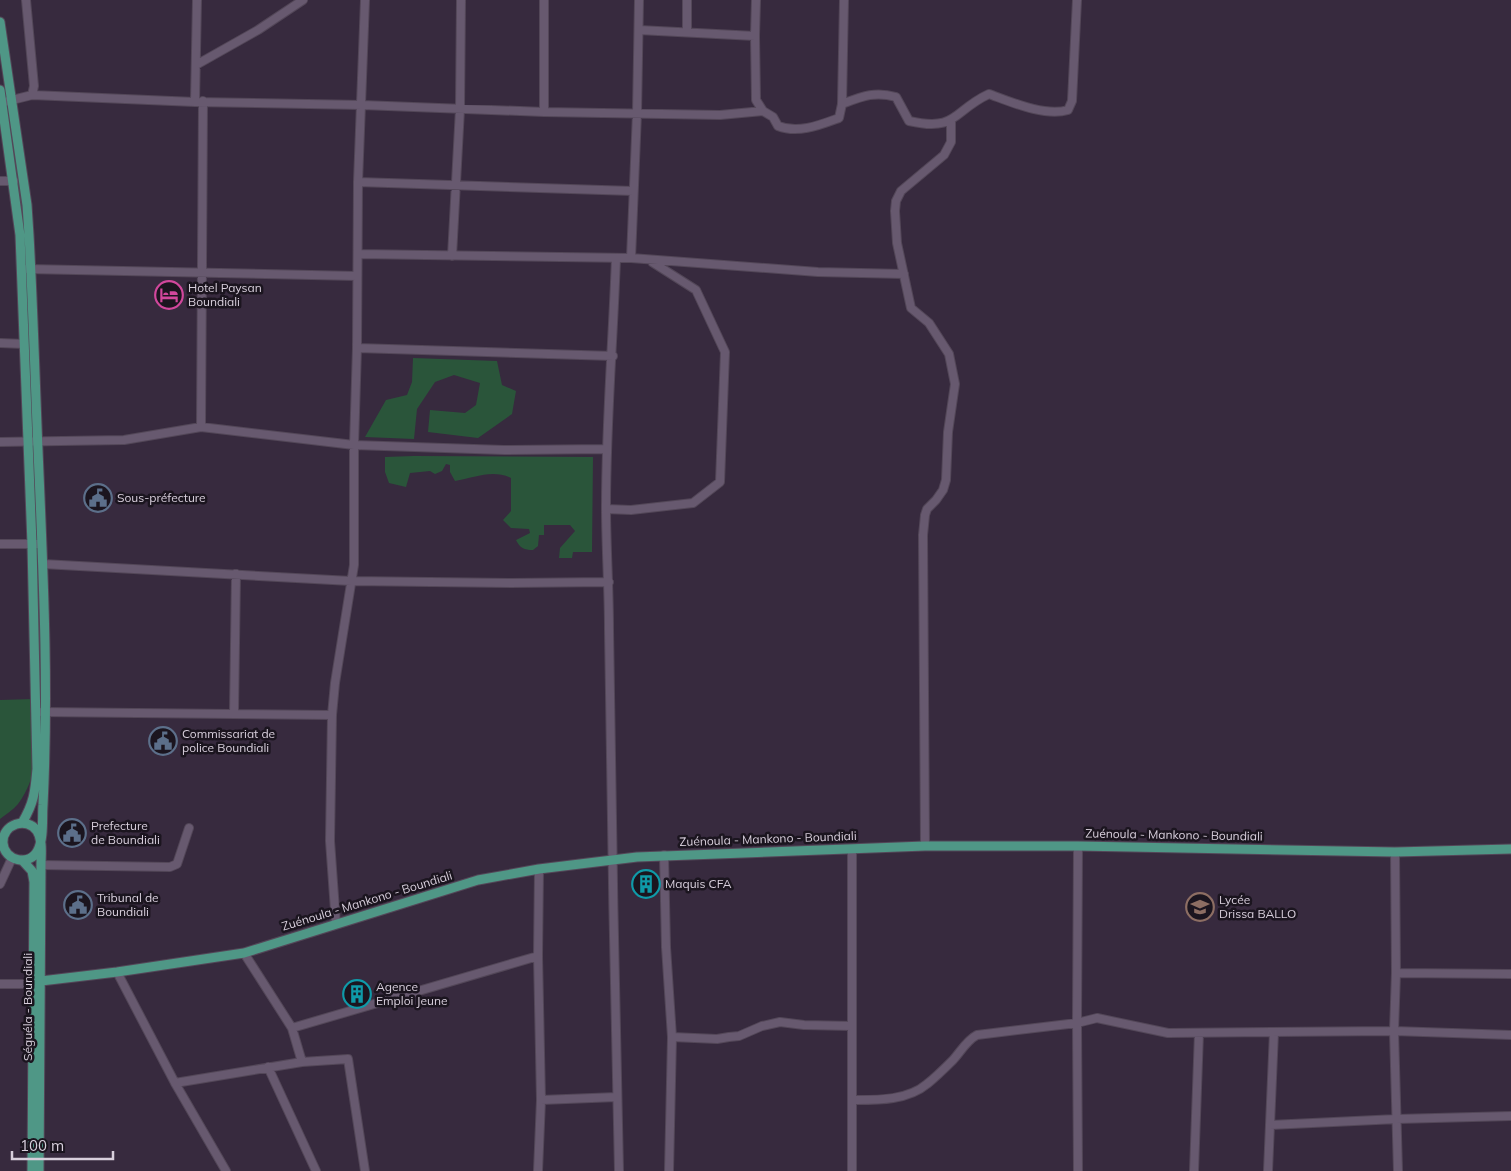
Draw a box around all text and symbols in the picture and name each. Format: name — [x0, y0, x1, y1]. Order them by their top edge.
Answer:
hotel icon: Hotel Paysan Boundiali — [154, 280, 184, 310]
place label: Hotel Paysan Boundiali — [188, 280, 262, 309]
public building icon: Sous-préfecture — [83, 483, 113, 513]
place label: Sous-préfecture — [117, 490, 206, 505]
public building icon: Commissariat de police Boundiali — [148, 726, 178, 756]
place label: Commissariat de police Boundiali — [182, 726, 275, 755]
public building icon: Prefecture de Boundiali — [57, 818, 87, 848]
place label: Prefecture de Boundiali — [91, 818, 160, 847]
street label: Zuénoula - Mankono - Boundiali — [1085, 825, 1263, 844]
street label: Zuénoula - Mankono - Boundiali — [679, 828, 857, 849]
street label: Zuénoula - Mankono - Boundiali — [280, 867, 454, 934]
building icon: Maquis CFA — [631, 869, 661, 899]
place label: Maquis CFA — [665, 876, 732, 891]
public building icon: Tribunal de Boundiali — [63, 890, 93, 920]
place label: Tribunal de Boundiali — [97, 890, 159, 919]
school or university icon: Lycée Drissa BALLO — [1185, 892, 1215, 922]
place label: Lycée Drissa BALLO — [1219, 892, 1296, 921]
street label: Séguéla - Boundiali — [20, 953, 35, 1061]
building icon: Agence Emploi Jeune — [342, 979, 372, 1009]
place label: Agence Emploi Jeune — [376, 979, 447, 1008]
scale bar — [12, 1128, 114, 1160]
text: 100 m — [20, 1136, 64, 1155]

